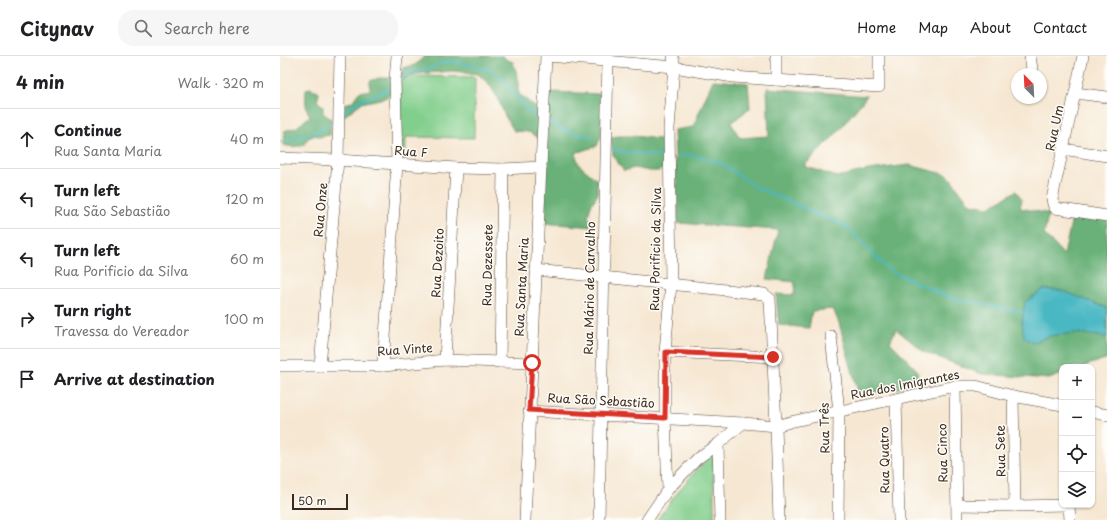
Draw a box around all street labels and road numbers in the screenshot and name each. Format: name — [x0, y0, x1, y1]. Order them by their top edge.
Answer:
street label: Rua Um — [1040, 103, 1068, 153]
street label: Rua F — [394, 141, 428, 161]
street label: Rua Onze — [309, 181, 331, 238]
street label: Rua Porificio da Silva — [645, 186, 665, 311]
street label: Rua Mário de Carvalho — [579, 221, 599, 355]
street label: Rua Dezessete — [477, 223, 497, 306]
street label: Rua Dezoito — [426, 227, 448, 298]
street label: Rua Santa Maria — [509, 236, 533, 337]
street label: Rua Vinte — [377, 338, 434, 360]
street label: Rua dos Imigrantes — [849, 365, 961, 403]
street label: Rua São Sebastião — [547, 388, 655, 412]
street label: Rua Três — [815, 402, 833, 454]
street label: Rua Cinco — [932, 423, 952, 483]
street label: Rua Sete — [991, 424, 1009, 477]
street label: Rua Quatro — [874, 426, 894, 494]

